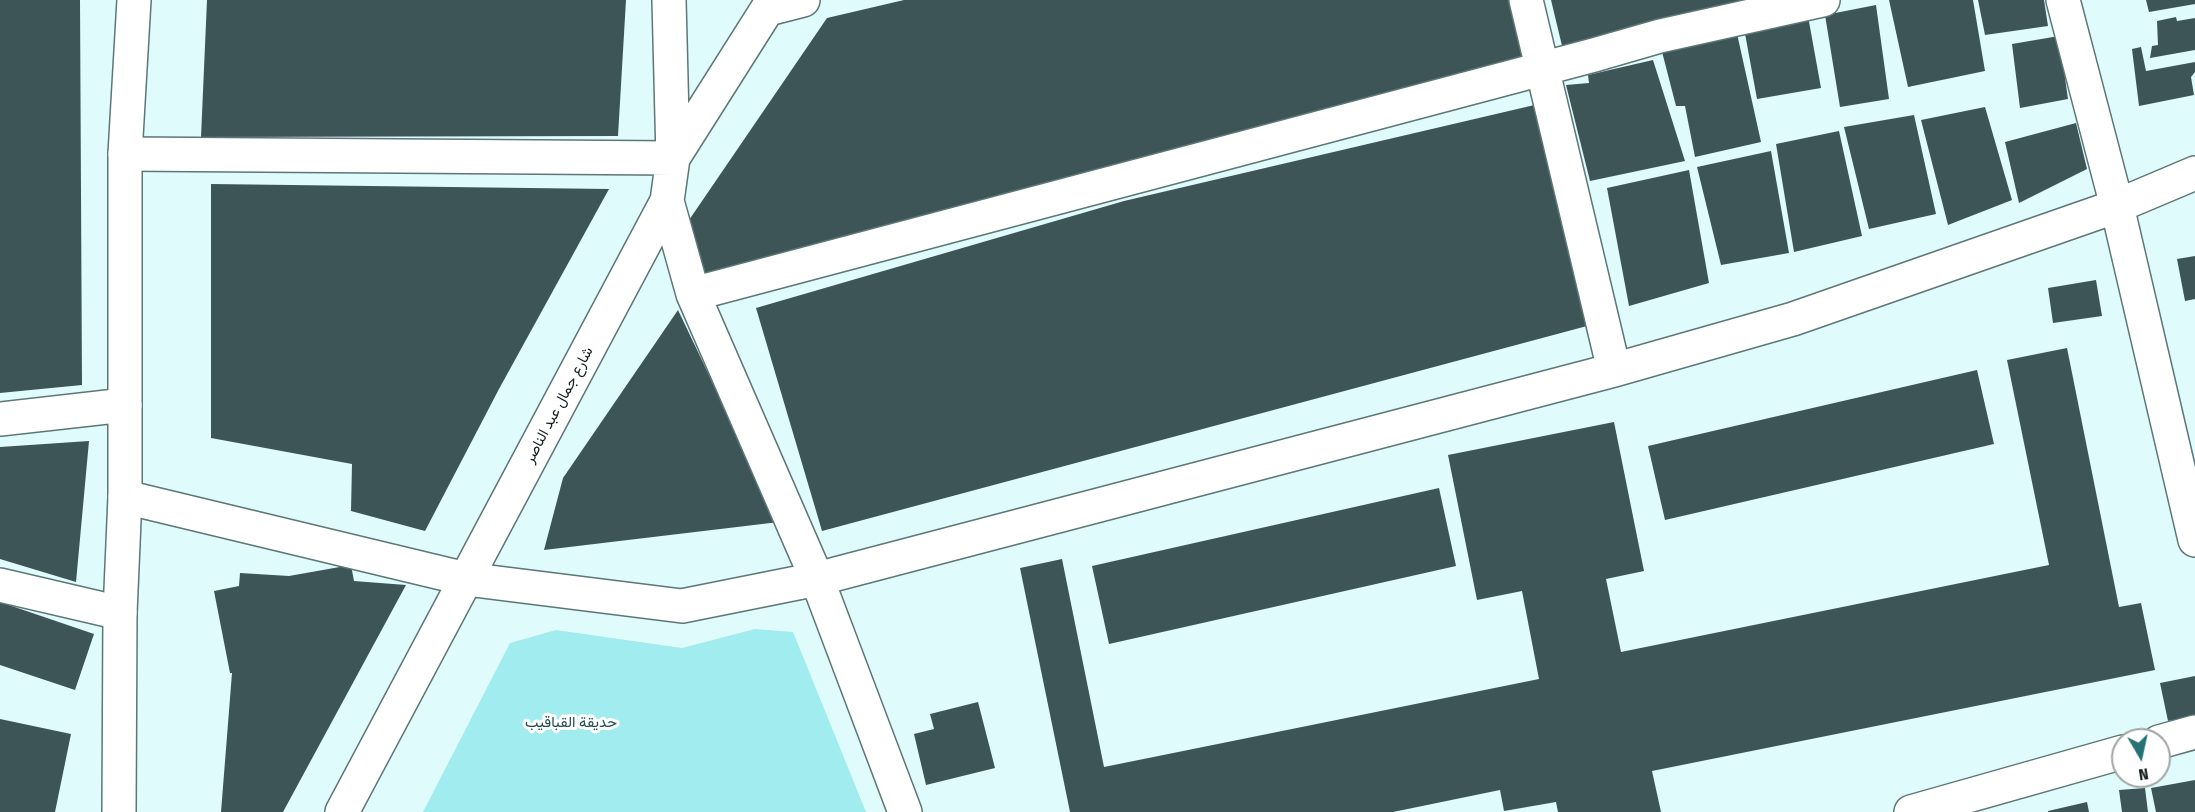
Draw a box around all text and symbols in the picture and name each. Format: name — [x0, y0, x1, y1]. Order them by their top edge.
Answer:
street label: شارع جمال عبد الناصر — [521, 344, 597, 466]
park label: حديقة القباقيب — [525, 714, 617, 732]
north arrow — [2111, 728, 2171, 788]
text: N — [2137, 764, 2150, 784]

